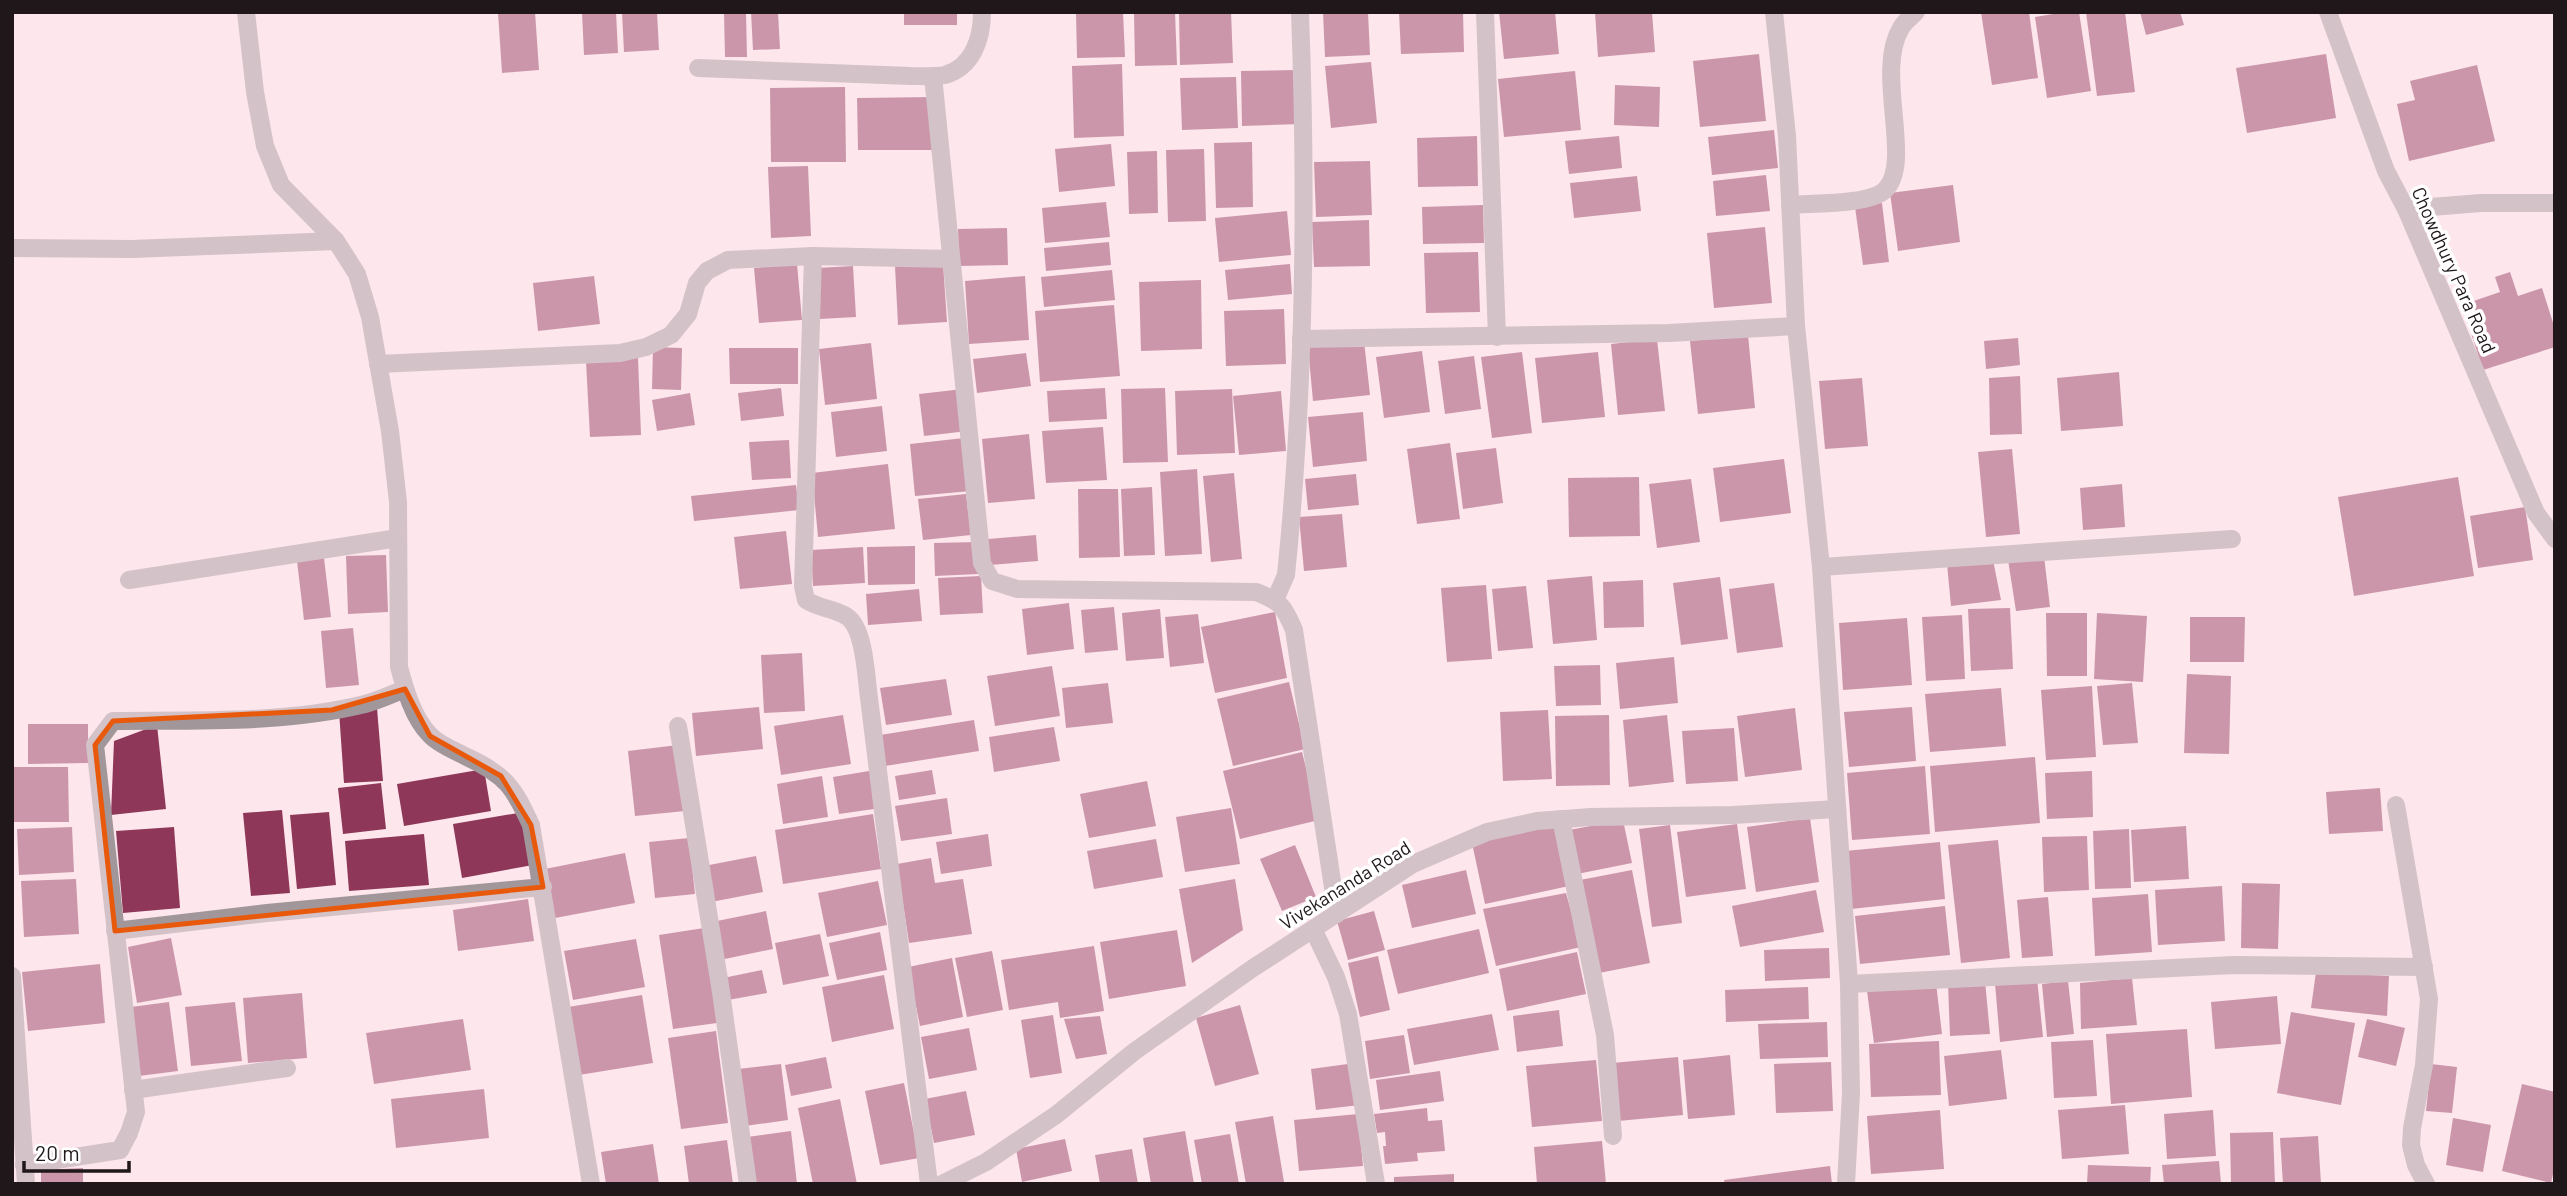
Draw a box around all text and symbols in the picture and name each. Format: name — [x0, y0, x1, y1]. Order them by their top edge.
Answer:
street label: Chowdhury Para Road — [2408, 183, 2501, 356]
street label: Vivekananda Road — [1275, 835, 1414, 934]
scale bar — [24, 1130, 130, 1174]
text: 20 m — [35, 1140, 80, 1165]

